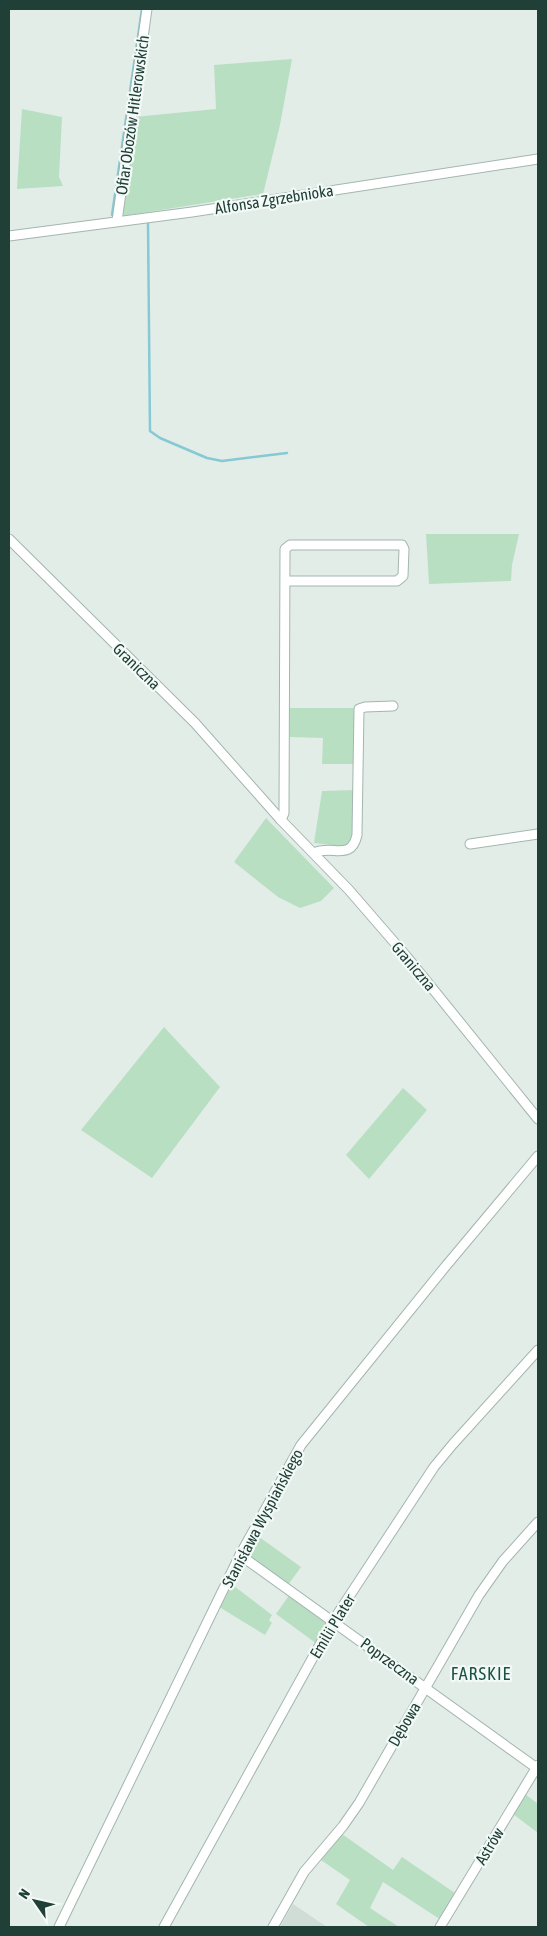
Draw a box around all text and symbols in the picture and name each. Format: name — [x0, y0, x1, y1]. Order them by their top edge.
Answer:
street label: Ofiar Obozów Hitlerowskich — [112, 34, 152, 196]
street label: Alfonsa Zgrzebnioka — [213, 181, 335, 218]
street label: Graniczna — [110, 639, 164, 693]
street label: Graniczna — [388, 938, 440, 994]
street label: Stanisława Wyspiańskiego — [218, 1446, 307, 1591]
street label: Emilii Plater — [306, 1590, 358, 1661]
street label: Poprzeczna — [357, 1634, 422, 1689]
district label: FARSKIE — [451, 1663, 511, 1684]
street label: Dębowa — [384, 1699, 425, 1750]
street label: Astrów — [471, 1824, 507, 1868]
north arrow — [10, 1876, 60, 1926]
text: N — [15, 1886, 33, 1902]

